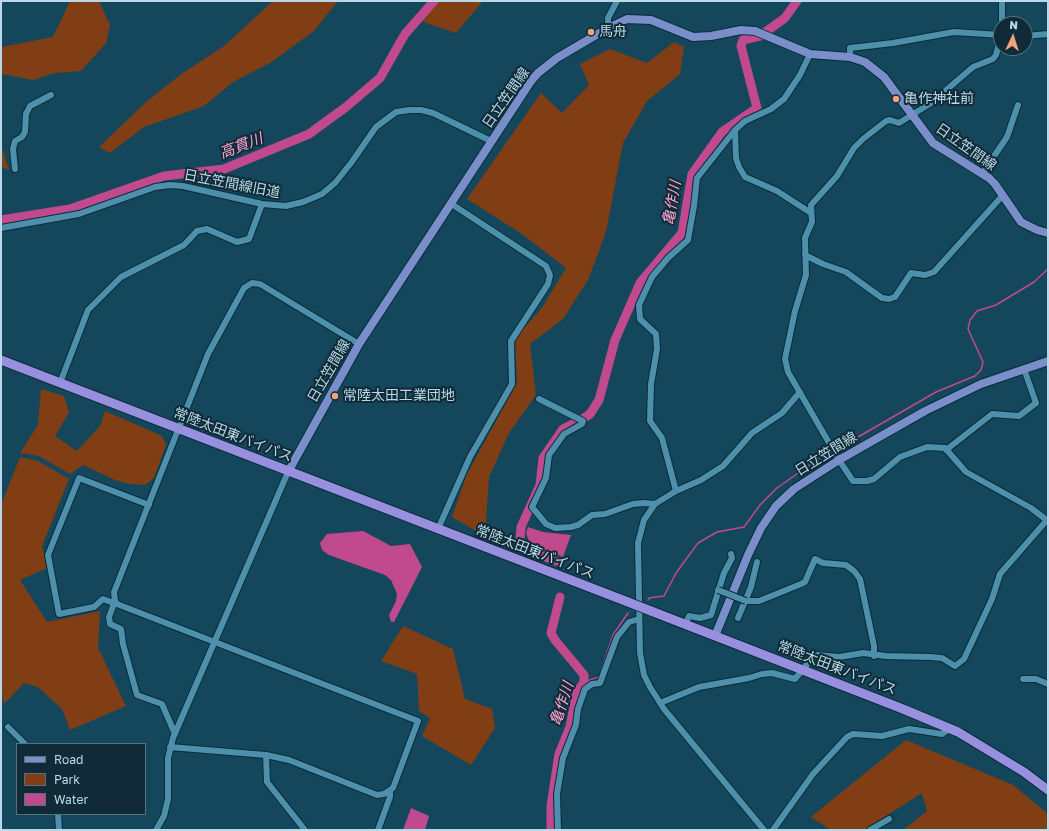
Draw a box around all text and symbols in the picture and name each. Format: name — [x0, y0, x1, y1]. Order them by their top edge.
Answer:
north arrow — [993, 16, 1033, 56]
text: N — [1009, 18, 1018, 31]
place label: 馬舟 — [599, 24, 627, 40]
marker: 馬舟 — [586, 27, 596, 37]
street label: 日立笠間線 — [479, 65, 533, 131]
place label: 亀作神社前 — [904, 91, 974, 107]
marker: 亀作神社前 — [891, 94, 901, 104]
street label: 日立笠間線 — [933, 120, 999, 174]
water label: 高貫川 — [217, 130, 265, 162]
street label: 日立笠間線旧道 — [182, 166, 282, 202]
water label: 亀作川 — [659, 179, 685, 227]
street label: 日立笠間線 — [304, 336, 354, 406]
place label: 常陸太田工業団地 — [343, 388, 455, 404]
marker: 常陸太田工業団地 — [330, 391, 340, 401]
street label: 常陸太田東バイパス — [171, 405, 295, 465]
street label: 日立笠間線 — [792, 428, 860, 480]
street label: 常陸太田東バイパス — [473, 522, 597, 582]
street label: 常陸太田東バイパス — [775, 638, 899, 698]
water label: 亀作川 — [546, 680, 578, 728]
legend — [16, 743, 146, 815]
text: Road — [54, 752, 83, 767]
text: Park — [54, 772, 80, 787]
text: Water — [54, 792, 88, 807]

